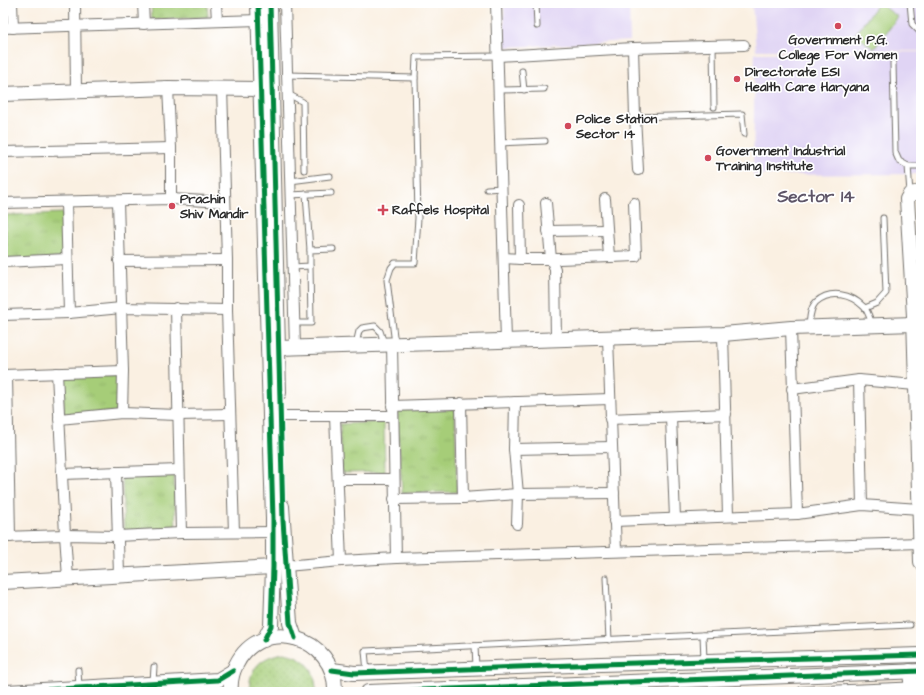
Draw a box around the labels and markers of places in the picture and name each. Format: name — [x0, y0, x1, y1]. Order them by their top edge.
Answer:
marker: Government P.G. College For Women — [833, 21, 843, 31]
place label: Government P.G. College For Women — [779, 31, 898, 66]
place label: Directorate ESI Health Care Haryana — [745, 63, 870, 97]
marker: Directorate ESI Health Care Haryana — [732, 74, 742, 84]
place label: Police Station Sector 14 — [575, 110, 658, 143]
marker: Police Station Sector 14 — [563, 121, 573, 131]
place label: Government Industrial Training Institute — [715, 142, 845, 177]
marker: Government Industrial Training Institute — [703, 153, 713, 163]
place label: Prachin Shiv Mandir — [179, 190, 249, 223]
marker: Prachin Shiv Mandir — [167, 201, 177, 211]
place label: Raffels Hospital — [392, 201, 489, 220]
marker: Raffels Hospital — [377, 204, 389, 216]

